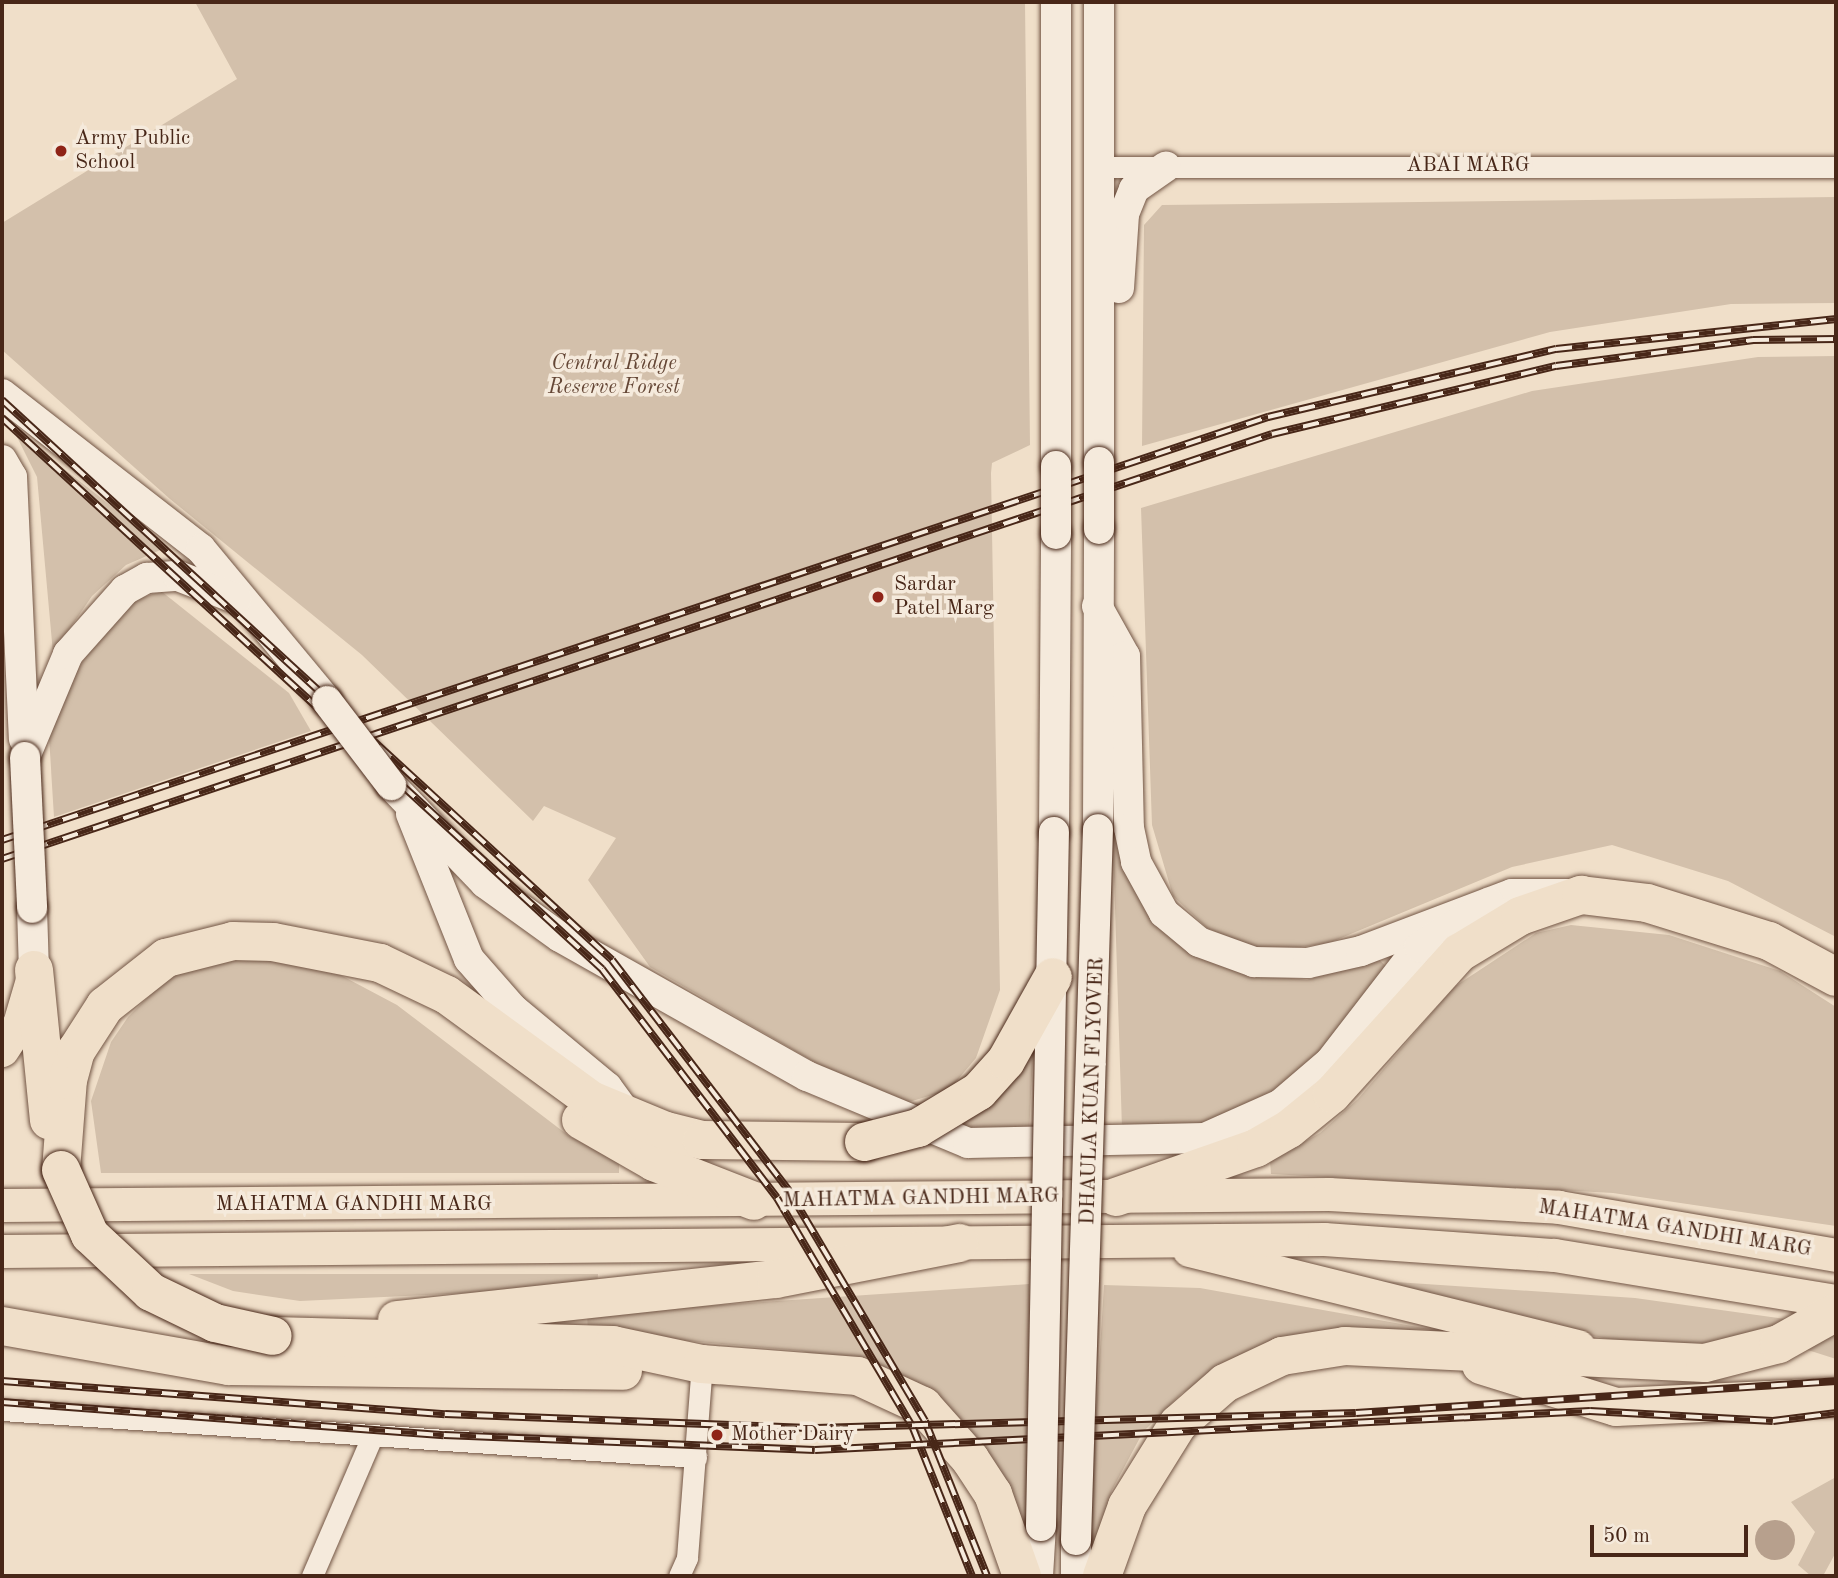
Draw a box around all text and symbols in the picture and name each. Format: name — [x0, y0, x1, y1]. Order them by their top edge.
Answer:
place label: Army Public School — [75, 126, 190, 176]
marker: Army Public School — [53, 143, 69, 159]
street label: ABAI MARG — [1406, 153, 1530, 179]
park label: Central Ridge Reserve Forest — [548, 351, 680, 401]
place label: Sardar Patel Marg — [894, 572, 994, 622]
marker: Sardar Patel Marg — [868, 587, 888, 607]
street label: DHAULA KUAN FLYOVER — [1076, 957, 1110, 1225]
street label: MAHATMA GANDHI MARG — [783, 1184, 1059, 1214]
street label: MAHATMA GANDHI MARG — [216, 1192, 492, 1218]
street label: MAHATMA GANDHI MARG — [1537, 1195, 1813, 1263]
place label: Mother Dairy — [731, 1422, 854, 1448]
marker: Mother Dairy — [709, 1427, 725, 1443]
scale bar — [1593, 1512, 1750, 1556]
text: 50 m — [1603, 1526, 1650, 1547]

